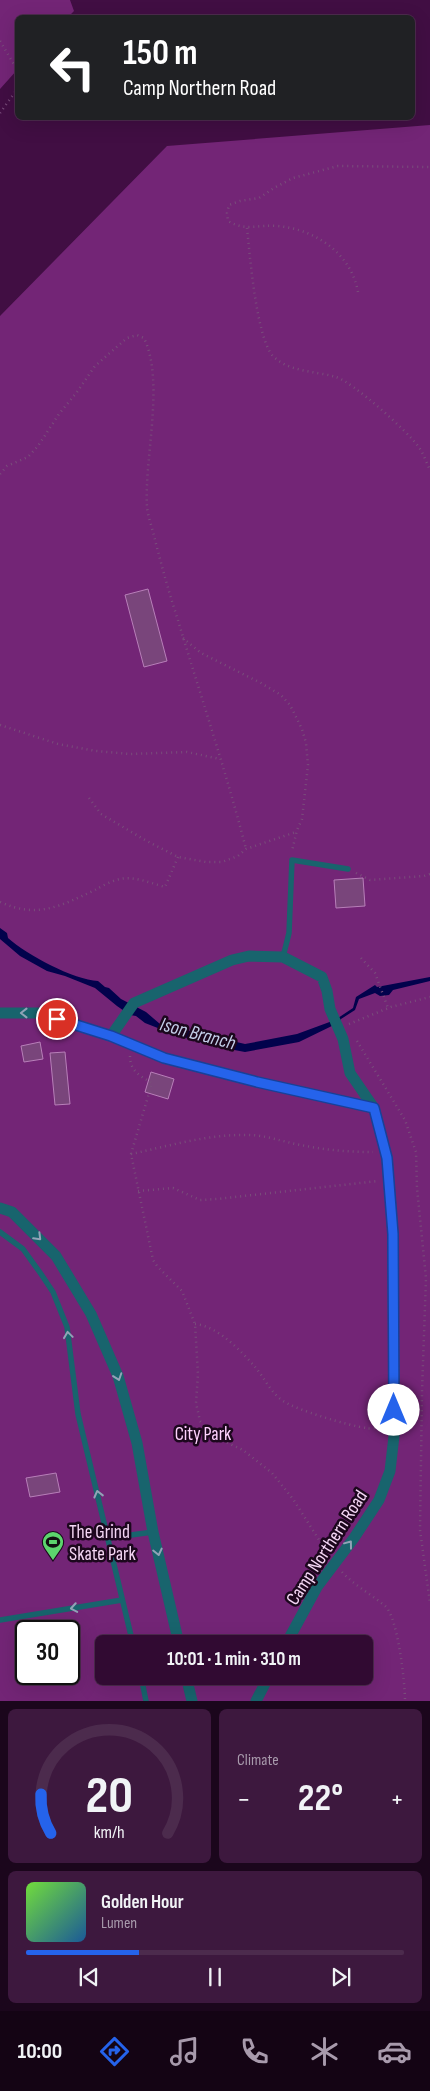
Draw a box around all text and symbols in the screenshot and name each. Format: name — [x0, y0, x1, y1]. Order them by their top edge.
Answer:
text: 150 m — [123, 32, 197, 75]
icon: left — [40, 35, 105, 100]
text: Camp Northern Road — [123, 75, 276, 102]
pin — [36, 998, 78, 1040]
icon: arrive — [43, 1005, 71, 1033]
one-way arrow — [20, 1008, 28, 1018]
water label: Ison Branch — [157, 1012, 238, 1056]
one-way arrow — [32, 1231, 41, 1240]
one-way arrow — [63, 1330, 73, 1339]
one-way arrow — [112, 1372, 122, 1380]
position arrow — [367, 1383, 419, 1435]
park label: City Park — [175, 1423, 232, 1446]
street label: Camp Northern Road — [282, 1486, 373, 1610]
one-way arrow — [93, 1490, 104, 1499]
place label: The Grind Skate Park — [69, 1521, 137, 1566]
sports icon: The Grind Skate Park — [41, 1530, 65, 1561]
one-way arrow — [344, 1541, 352, 1550]
one-way arrow — [152, 1547, 163, 1556]
one-way arrow — [70, 1602, 78, 1612]
speed limit sign: 30 — [15, 1620, 80, 1685]
text: 10:01 · 1 min · 310 m — [167, 1648, 301, 1671]
text: Climate — [237, 1751, 279, 1770]
text: 20 — [86, 1765, 133, 1828]
text: 22° — [298, 1776, 343, 1821]
text: − — [237, 1783, 251, 1816]
text: + — [390, 1783, 404, 1816]
text: km/h — [94, 1822, 125, 1843]
text: Golden Hour — [101, 1891, 184, 1914]
text: Lumen — [101, 1914, 137, 1933]
icon: previous — [75, 1963, 103, 1991]
icon: pause — [201, 1963, 229, 1991]
icon: next — [327, 1963, 355, 1991]
icon: directions — [97, 2034, 132, 2069]
icon: music — [167, 2034, 202, 2069]
icon: phone — [237, 2034, 272, 2069]
icon: climate — [307, 2034, 342, 2069]
icon: car — [377, 2034, 412, 2069]
text: 10:00 — [18, 2038, 62, 2065]

